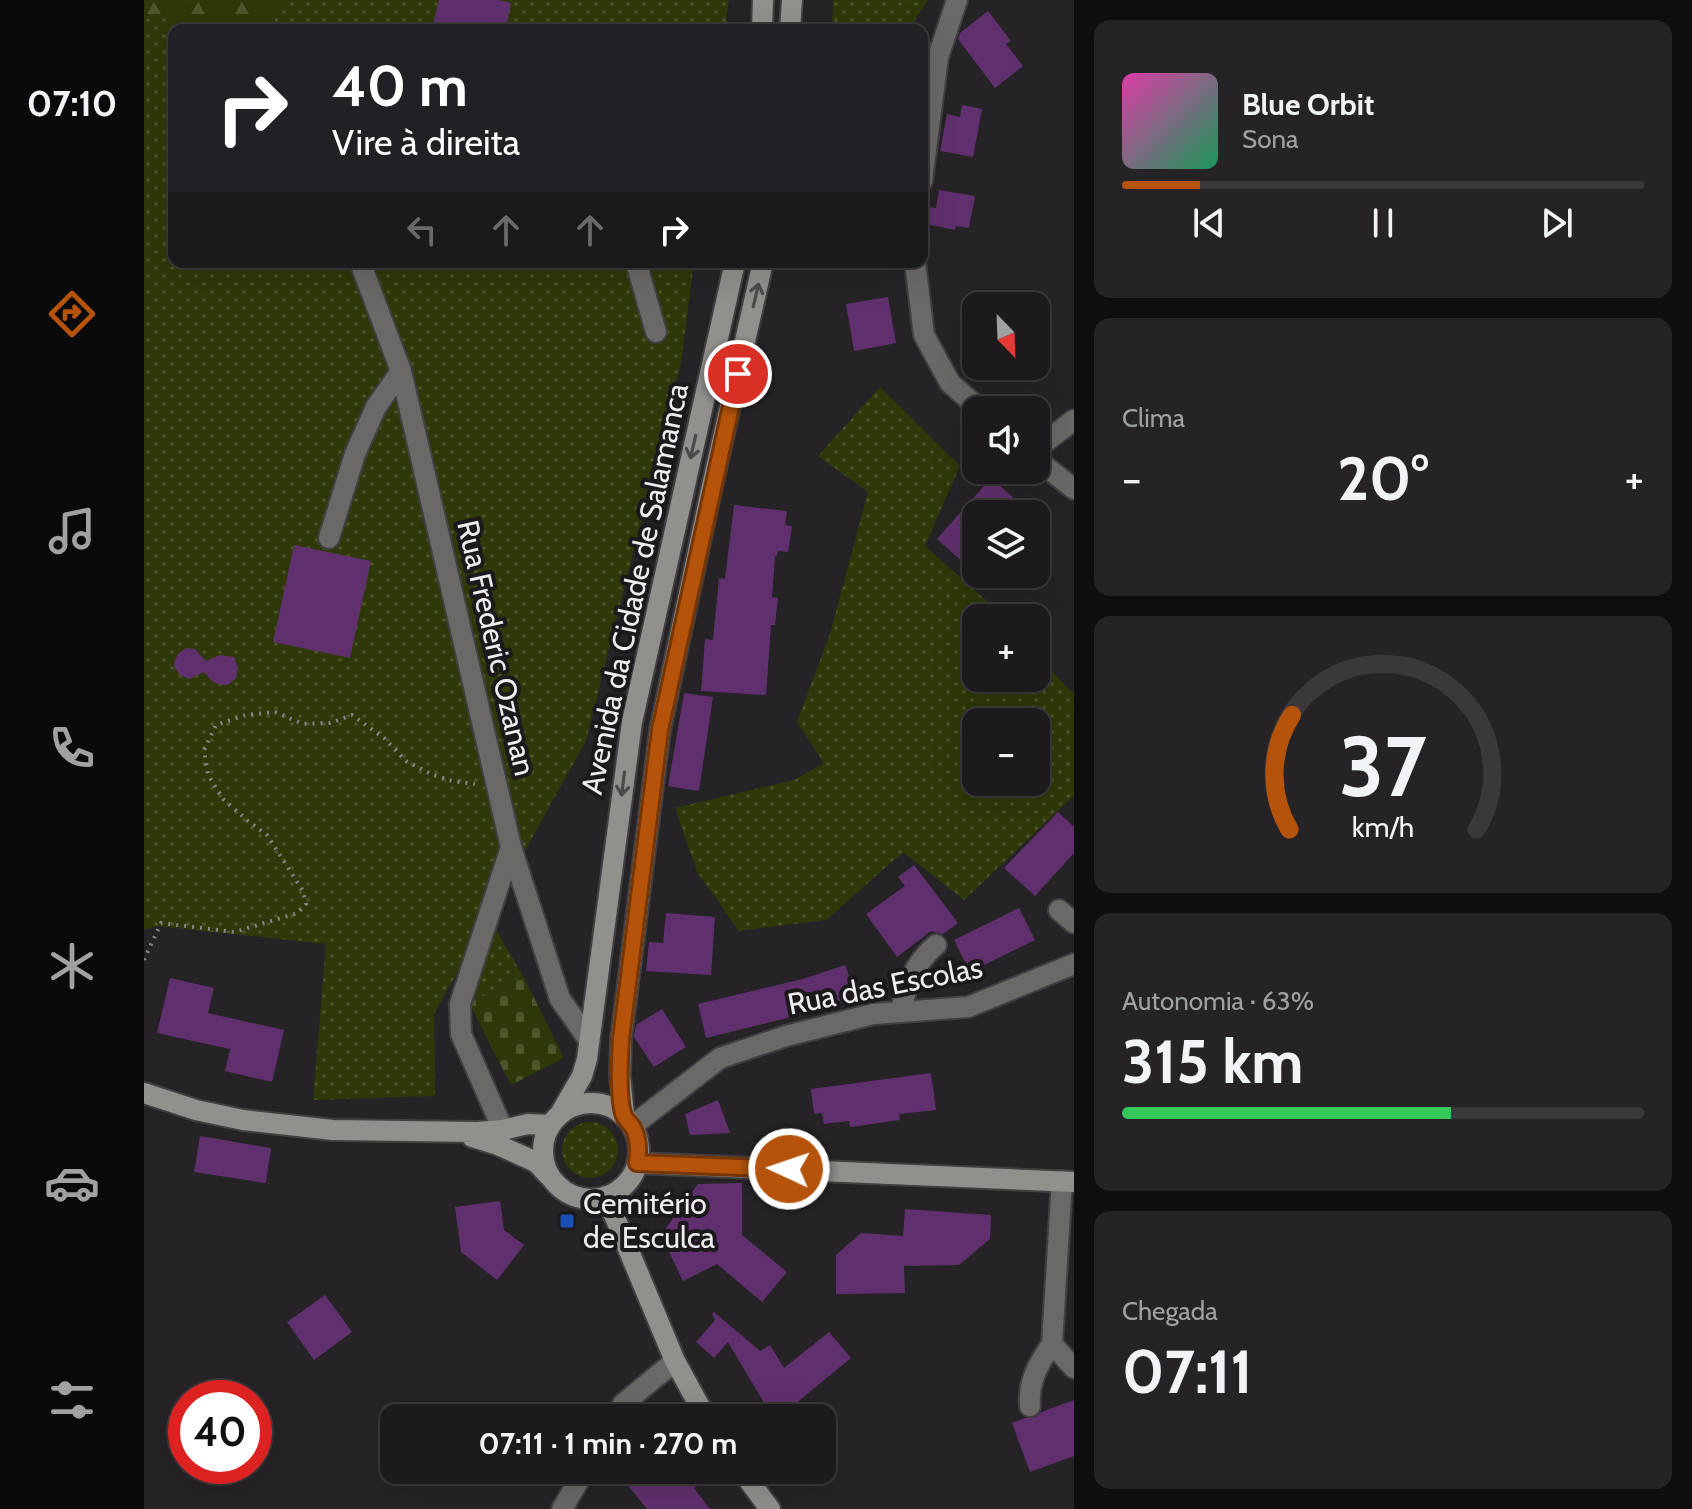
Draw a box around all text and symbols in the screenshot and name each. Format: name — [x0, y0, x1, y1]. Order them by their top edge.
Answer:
text: 40 m — [332, 52, 468, 120]
icon: right — [200, 56, 304, 160]
text: 07:10 — [27, 81, 117, 125]
text: Blue Orbit — [1242, 86, 1374, 123]
text: Vire à direita — [332, 120, 520, 164]
text: Sona — [1242, 123, 1299, 155]
icon: previous — [1187, 201, 1231, 245]
icon: pause — [1361, 201, 1405, 245]
icon: next — [1535, 201, 1579, 245]
icon: left — [400, 208, 444, 252]
icon: ahead — [484, 208, 528, 252]
icon: ahead — [568, 208, 612, 252]
icon: right — [652, 208, 696, 252]
one-way arrow — [749, 283, 764, 308]
icon: directions — [44, 286, 100, 342]
north arrow — [962, 292, 1050, 380]
map controls — [962, 292, 1050, 796]
pin — [704, 340, 772, 408]
icon: arrive — [716, 352, 760, 396]
street label: Avenida da Cidade de Salamanca — [573, 379, 696, 798]
button: sound — [962, 396, 1050, 484]
text: Clima — [1122, 402, 1185, 434]
one-way arrow — [685, 434, 700, 460]
text: 20° — [1337, 442, 1429, 515]
text: − — [1122, 452, 1141, 505]
text: + — [1625, 452, 1644, 505]
button: layers — [962, 500, 1050, 588]
icon: music — [44, 503, 100, 559]
street label: Rua Frederic Ozanan — [449, 517, 544, 779]
button: + — [962, 604, 1050, 692]
button: − — [962, 708, 1050, 796]
text: 37 — [1339, 716, 1427, 817]
icon: phone — [44, 720, 100, 776]
one-way arrow — [616, 770, 631, 797]
text: km/h — [1352, 810, 1414, 845]
icon: climate — [44, 938, 100, 994]
street label: Rua das Escolas — [784, 949, 985, 1023]
text: Autonomia · 63% — [1122, 985, 1314, 1017]
text: 315 km — [1122, 1025, 1303, 1098]
position arrow — [747, 1127, 831, 1211]
icon: car — [44, 1155, 100, 1211]
place label: Cemitério de Esculca — [583, 1185, 716, 1256]
marker: Cemitério de Esculca — [558, 1212, 576, 1230]
text: Chegada — [1122, 1295, 1218, 1327]
text: 07:11 — [1122, 1335, 1253, 1408]
icon: filters — [44, 1372, 100, 1428]
speed limit sign: 40 — [168, 1380, 272, 1484]
text: 07:11 · 1 min · 270 m — [479, 1425, 737, 1462]

